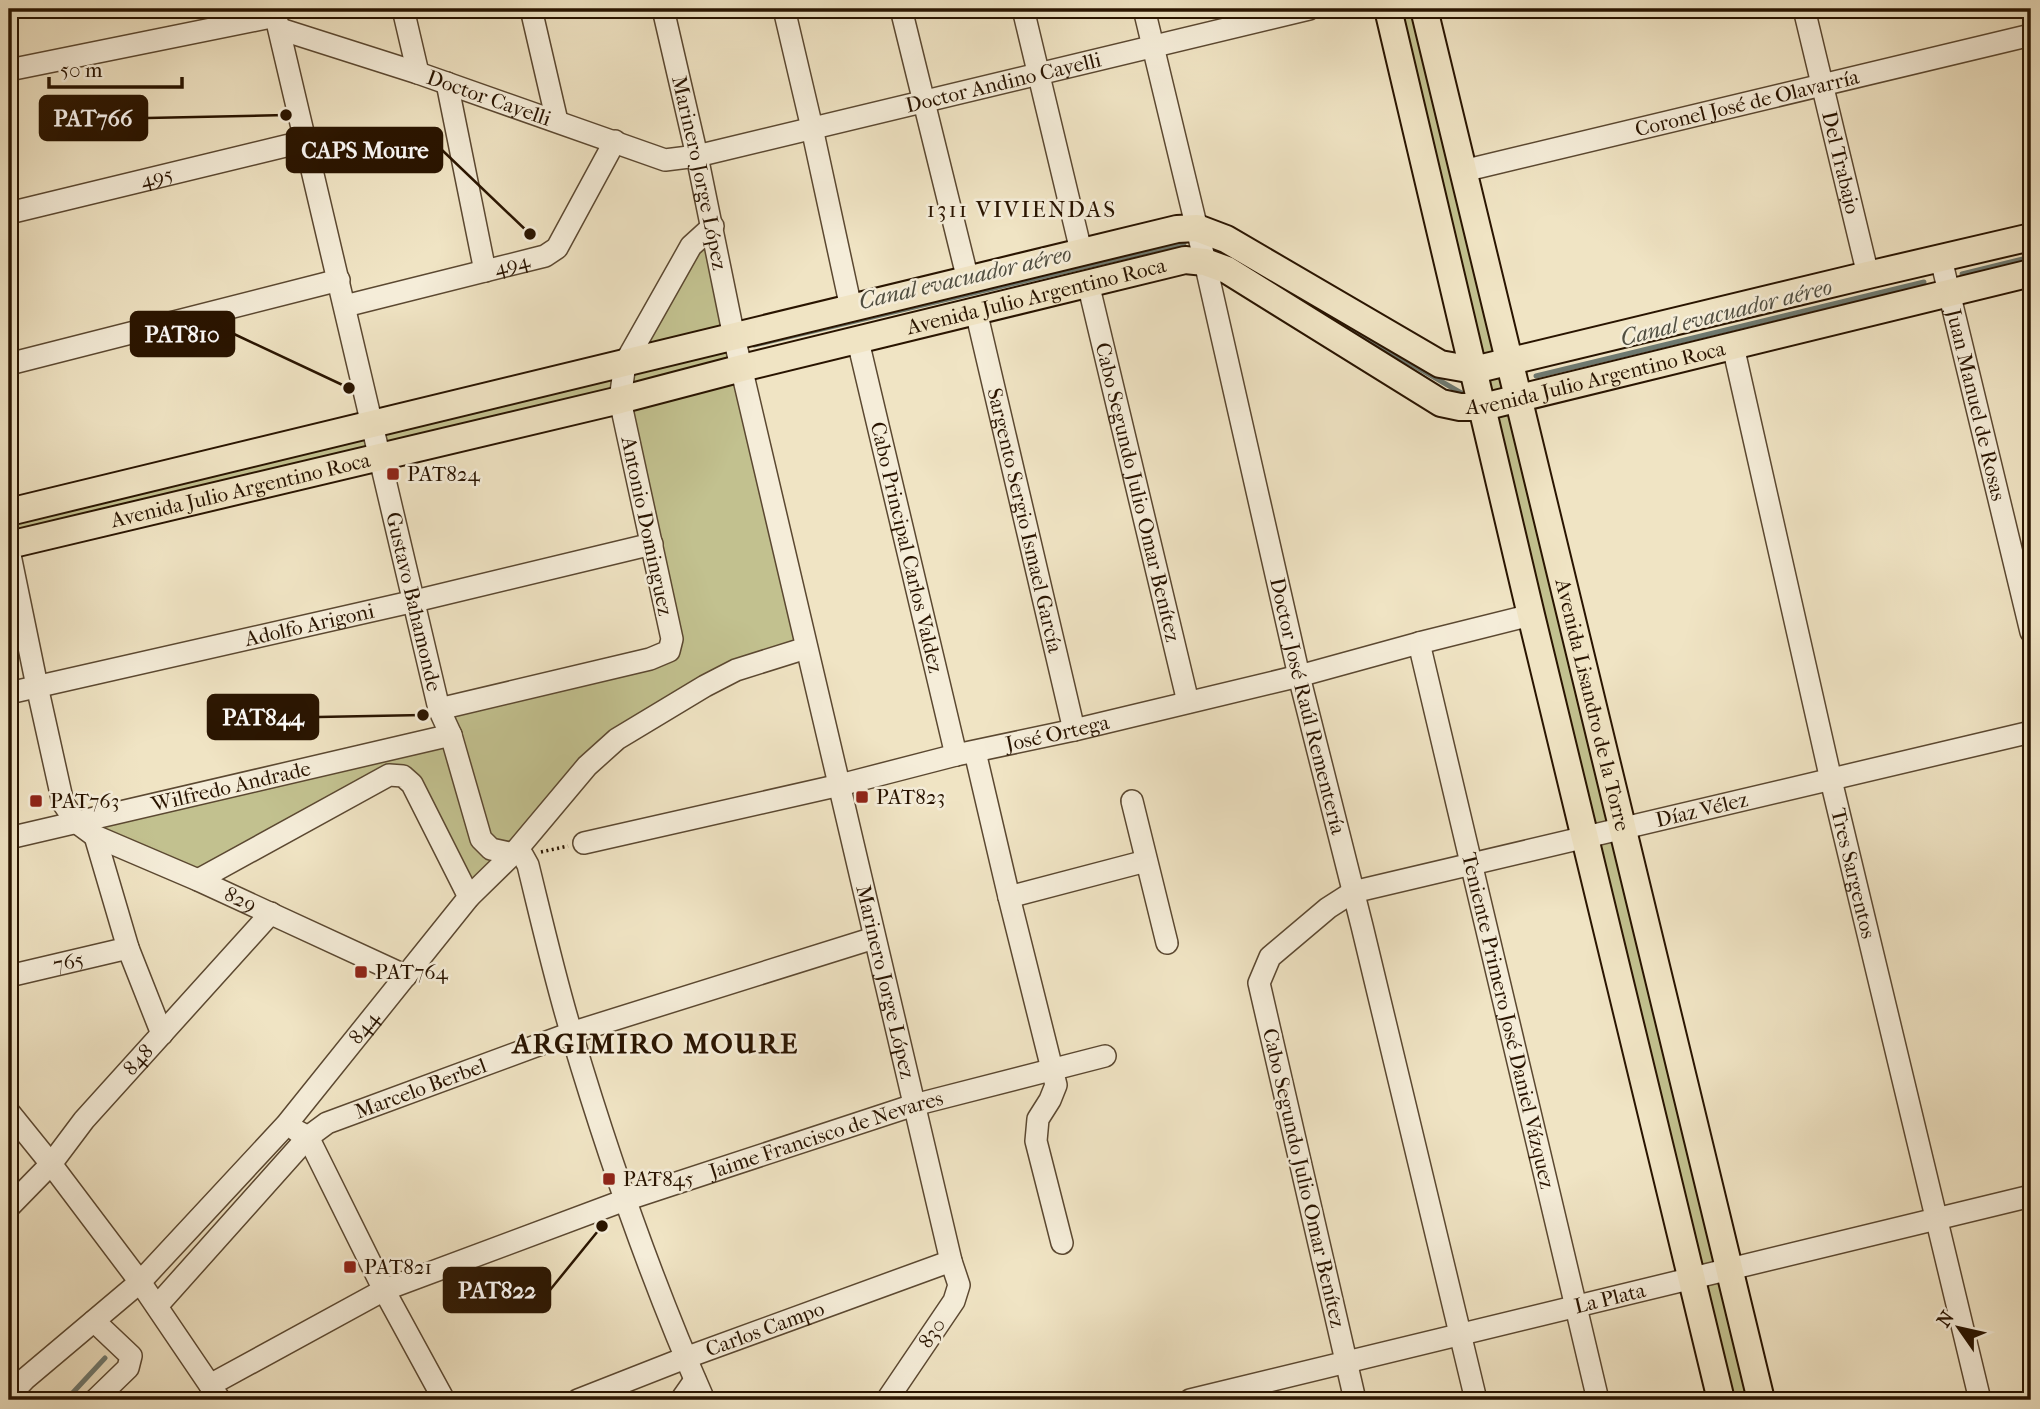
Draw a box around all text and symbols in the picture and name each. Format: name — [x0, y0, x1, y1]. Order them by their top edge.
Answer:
scale bar — [49, 46, 182, 90]
street label: Doctor Andino Cayelli — [903, 47, 1104, 118]
text: 50 m — [60, 58, 103, 82]
street label: Doctor Cayelli — [424, 65, 554, 131]
street label: Coronel José de Olavarría — [1633, 65, 1862, 141]
street label: Marinero Jorge López — [667, 73, 732, 272]
callout: PAT766 — [40, 96, 147, 140]
text: PAT766 — [54, 105, 133, 132]
street label: Del Trabajo — [1817, 109, 1865, 216]
callout: CAPS Moure — [287, 128, 442, 172]
text: CAPS Moure — [301, 137, 429, 164]
street label: 495 — [138, 162, 175, 193]
district label: 1311 VIVIENDAS — [927, 196, 1117, 223]
water label: Canal evacuador aéreo — [856, 240, 1074, 315]
street label: 494 — [492, 248, 533, 280]
street label: Avenida Julio Argentino Roca — [903, 253, 1169, 340]
water label: Canal evacuador aéreo — [1617, 273, 1835, 352]
street label: Juan Manuel de Rosas — [1941, 305, 2011, 503]
callout: PAT810 — [131, 312, 234, 356]
text: PAT810 — [144, 321, 220, 348]
street label: Avenida Julio Argentino Roca — [1465, 336, 1728, 420]
street label: Cabo Segundo Julio Omar Benítez — [1091, 340, 1185, 644]
street label: Sargento Sergio Ismael García — [982, 386, 1068, 655]
street label: Cabo Principal Carlos Valdez — [866, 419, 948, 675]
street label: Antonio Dominguez — [616, 433, 678, 618]
street label: Avenida Julio Argentino Roca — [107, 448, 373, 533]
place label: PAT824 — [407, 462, 481, 486]
marker: PAT824 — [385, 466, 401, 482]
street label: Gustavo Bahamonde — [381, 510, 446, 694]
street label: Doctor José Raúl Rementería — [1265, 575, 1351, 837]
street label: Avenida Lisandro de la Torre — [1550, 575, 1635, 833]
street label: Adolfo Arigoni — [241, 599, 376, 651]
callout: PAT844 — [208, 695, 318, 739]
text: PAT844 — [222, 704, 305, 731]
street label: José Ortega — [1001, 710, 1112, 757]
street label: Wilfredo Andrade — [148, 756, 313, 817]
place label: PAT823 — [876, 785, 945, 809]
street label: Díaz Vélez — [1653, 787, 1750, 832]
place label: PAT763 — [50, 789, 119, 813]
marker: PAT823 — [854, 789, 870, 805]
marker: PAT763 — [28, 793, 44, 809]
street label: Tres Sargentos — [1826, 806, 1881, 941]
street label: Teniente Primero José Daniel Vázquez — [1457, 850, 1560, 1191]
street label: 829 — [221, 882, 260, 917]
street label: Marinero Jorge López — [851, 883, 920, 1081]
street label: 765 — [51, 947, 86, 977]
place label: PAT764 — [375, 960, 449, 984]
marker: PAT764 — [353, 964, 369, 980]
street label: 844 — [344, 1006, 385, 1049]
street label: Cabo Segundo Julio Omar Benítez — [1258, 1026, 1350, 1330]
district label: ARGIMIRO MOURE — [511, 1027, 799, 1060]
street label: 848 — [118, 1040, 158, 1080]
street label: Marcelo Berbel — [352, 1053, 490, 1124]
street label: Jaime Francisco de Nevares — [704, 1086, 946, 1184]
place label: PAT845 — [623, 1167, 694, 1191]
marker: PAT845 — [601, 1171, 617, 1187]
place label: PAT821 — [364, 1255, 432, 1279]
marker: PAT821 — [342, 1259, 358, 1275]
callout: PAT822 — [444, 1268, 550, 1312]
text: PAT822 — [458, 1277, 536, 1304]
street label: La Plata — [1572, 1278, 1648, 1318]
north arrow — [1924, 1294, 1994, 1364]
street label: Carlos Campo — [702, 1296, 828, 1361]
text: N — [1933, 1306, 1959, 1331]
street label: 830 — [913, 1314, 951, 1352]

